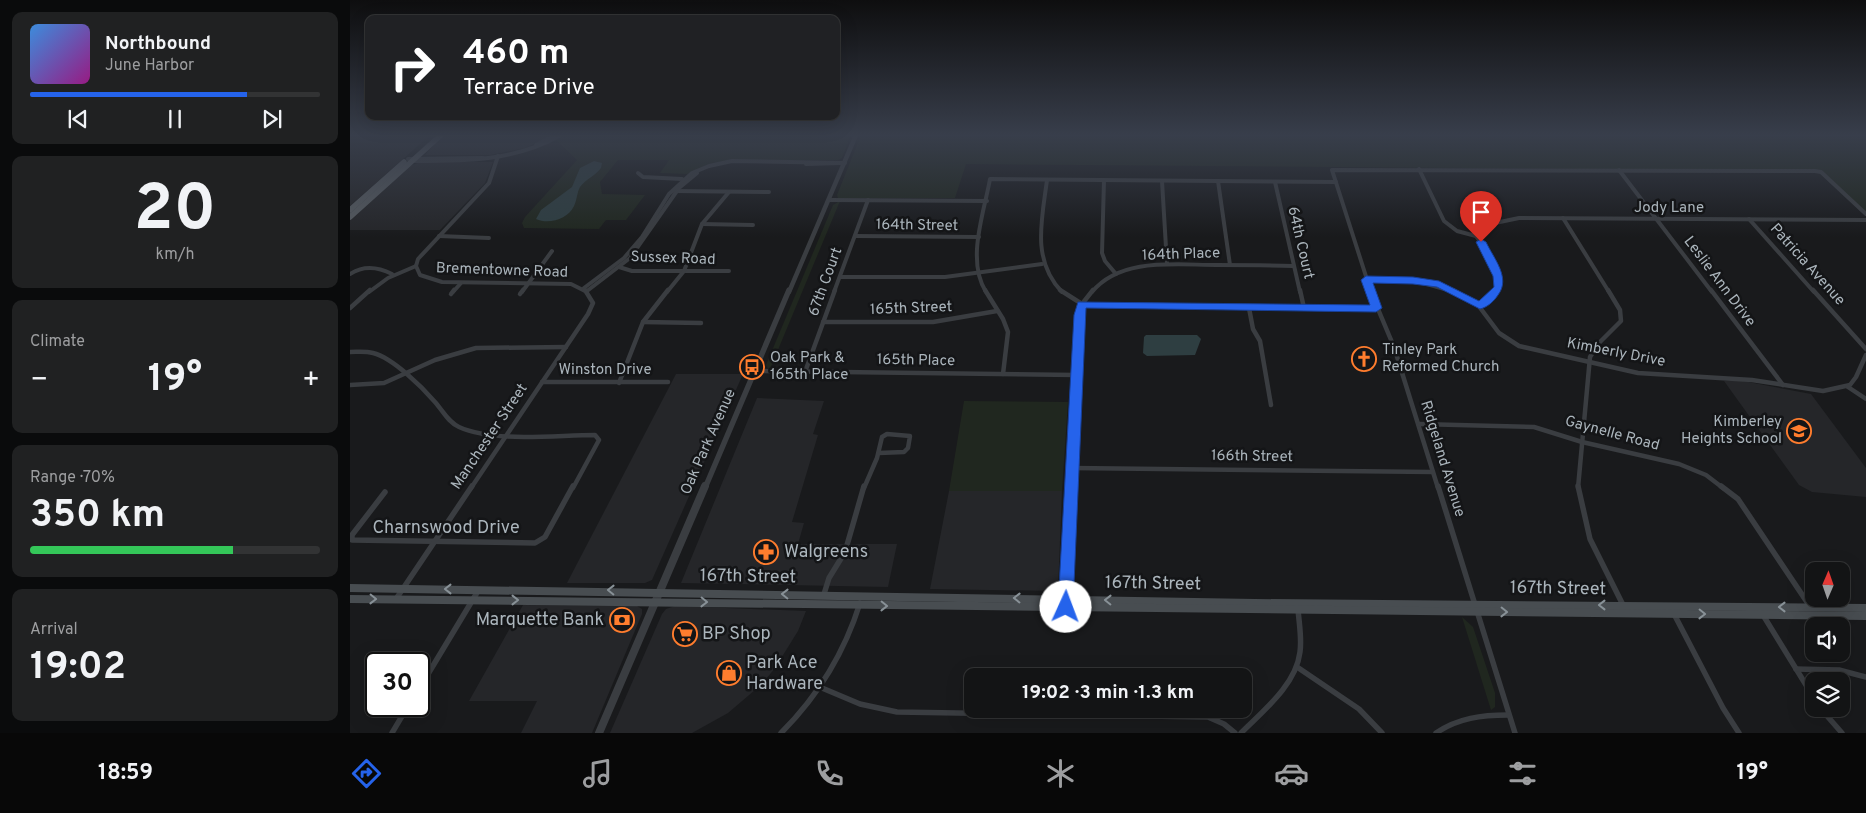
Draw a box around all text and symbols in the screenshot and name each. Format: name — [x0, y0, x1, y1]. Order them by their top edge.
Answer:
text: Northbound — [105, 32, 211, 56]
text: 460 m — [463, 32, 569, 76]
icon: right — [380, 35, 445, 100]
text: June Harbor — [105, 56, 194, 76]
text: Terrace Drive — [463, 75, 595, 102]
icon: previous — [64, 105, 92, 133]
icon: pause — [161, 105, 189, 133]
icon: next — [258, 105, 286, 133]
text: 20 — [134, 171, 216, 253]
pin — [1460, 191, 1502, 242]
icon: arrive — [1467, 198, 1495, 226]
street label: Jody Lane — [1634, 199, 1704, 218]
street label: 64th Court — [1282, 205, 1318, 281]
street label: 164th Street — [876, 216, 958, 236]
street label: Patricia Avenue — [1765, 220, 1849, 310]
street label: Leslie Ann Drive — [1679, 233, 1759, 331]
street label: 164th Place — [1141, 244, 1221, 266]
text: km/h — [156, 245, 194, 265]
street label: 67th Court — [805, 245, 847, 319]
street label: Sussex Road — [630, 248, 716, 270]
street label: Brementowne Road — [436, 259, 568, 283]
street label: 165th Street — [869, 298, 953, 320]
text: Climate — [30, 332, 85, 352]
street label: Kimberly Drive — [1565, 334, 1667, 372]
place label: Tinley Park Reformed Church — [1382, 341, 1499, 377]
church icon: Tinley Park Reformed Church — [1351, 346, 1377, 372]
place label: Oak Park & 165th Place — [770, 349, 848, 385]
street label: 165th Place — [877, 351, 955, 371]
bus stop icon: Oak Park & 165th Place — [739, 354, 765, 380]
text: 19° — [148, 356, 202, 405]
street label: Winston Drive — [558, 361, 652, 380]
text: − — [30, 363, 48, 399]
text: + — [302, 363, 320, 399]
street label: Manchester Street — [448, 380, 532, 494]
street label: Oak Park Avenue — [677, 386, 741, 498]
street label: Ridgeland Avenue — [1415, 398, 1469, 520]
street label: Gaynelle Road — [1563, 412, 1661, 456]
place label: Kimberley Heights School — [1681, 413, 1782, 449]
school or university icon: Kimberley Heights School — [1786, 418, 1812, 444]
street label: 166th Street — [1211, 447, 1293, 467]
text: Range · 70% — [30, 468, 115, 488]
text: 350 km — [30, 492, 165, 541]
street label: Charnswood Drive — [372, 517, 520, 540]
pharmacy icon: Walgreens — [753, 539, 779, 565]
place label: Walgreens — [784, 541, 868, 564]
north arrow — [1805, 562, 1850, 608]
map controls — [1805, 562, 1850, 717]
street label: 167th Street — [700, 565, 796, 589]
street label: 167th Street — [1105, 572, 1201, 596]
street label: 167th Street — [1510, 577, 1606, 601]
position arrow — [1039, 580, 1091, 632]
one-way arrow — [444, 584, 452, 594]
one-way arrow — [606, 585, 614, 596]
one-way arrow — [780, 589, 788, 599]
one-way arrow — [1013, 593, 1020, 603]
one-way arrow — [370, 594, 377, 604]
one-way arrow — [1104, 594, 1112, 605]
one-way arrow — [512, 595, 519, 605]
one-way arrow — [700, 597, 708, 607]
one-way arrow — [1598, 600, 1606, 610]
one-way arrow — [880, 601, 888, 611]
one-way arrow — [1778, 602, 1786, 612]
bank icon: Marquette Bank — [609, 607, 635, 633]
one-way arrow — [1500, 607, 1508, 617]
place label: Marquette Bank — [476, 609, 604, 632]
one-way arrow — [1698, 609, 1706, 619]
button: sound — [1805, 617, 1850, 662]
text: Arrival — [30, 620, 78, 640]
supermarket icon: BP Shop — [672, 621, 698, 647]
place label: BP Shop — [702, 623, 771, 646]
text: 19:02 — [30, 644, 126, 693]
speed limit sign: 30 — [365, 652, 430, 717]
place label: Park Ace Hardware — [746, 652, 823, 696]
shop icon: Park Ace Hardware — [716, 660, 742, 686]
button: layers — [1805, 672, 1850, 717]
text: 19:02 · 3 min · 1.3 km — [1022, 681, 1194, 705]
icon: directions — [349, 756, 384, 791]
icon: music — [580, 756, 615, 791]
icon: phone — [812, 756, 847, 791]
icon: climate — [1043, 756, 1078, 791]
icon: car — [1274, 756, 1309, 791]
icon: filters — [1505, 756, 1540, 791]
text: 18:59 — [98, 760, 153, 787]
text: 19° — [1736, 760, 1768, 787]

